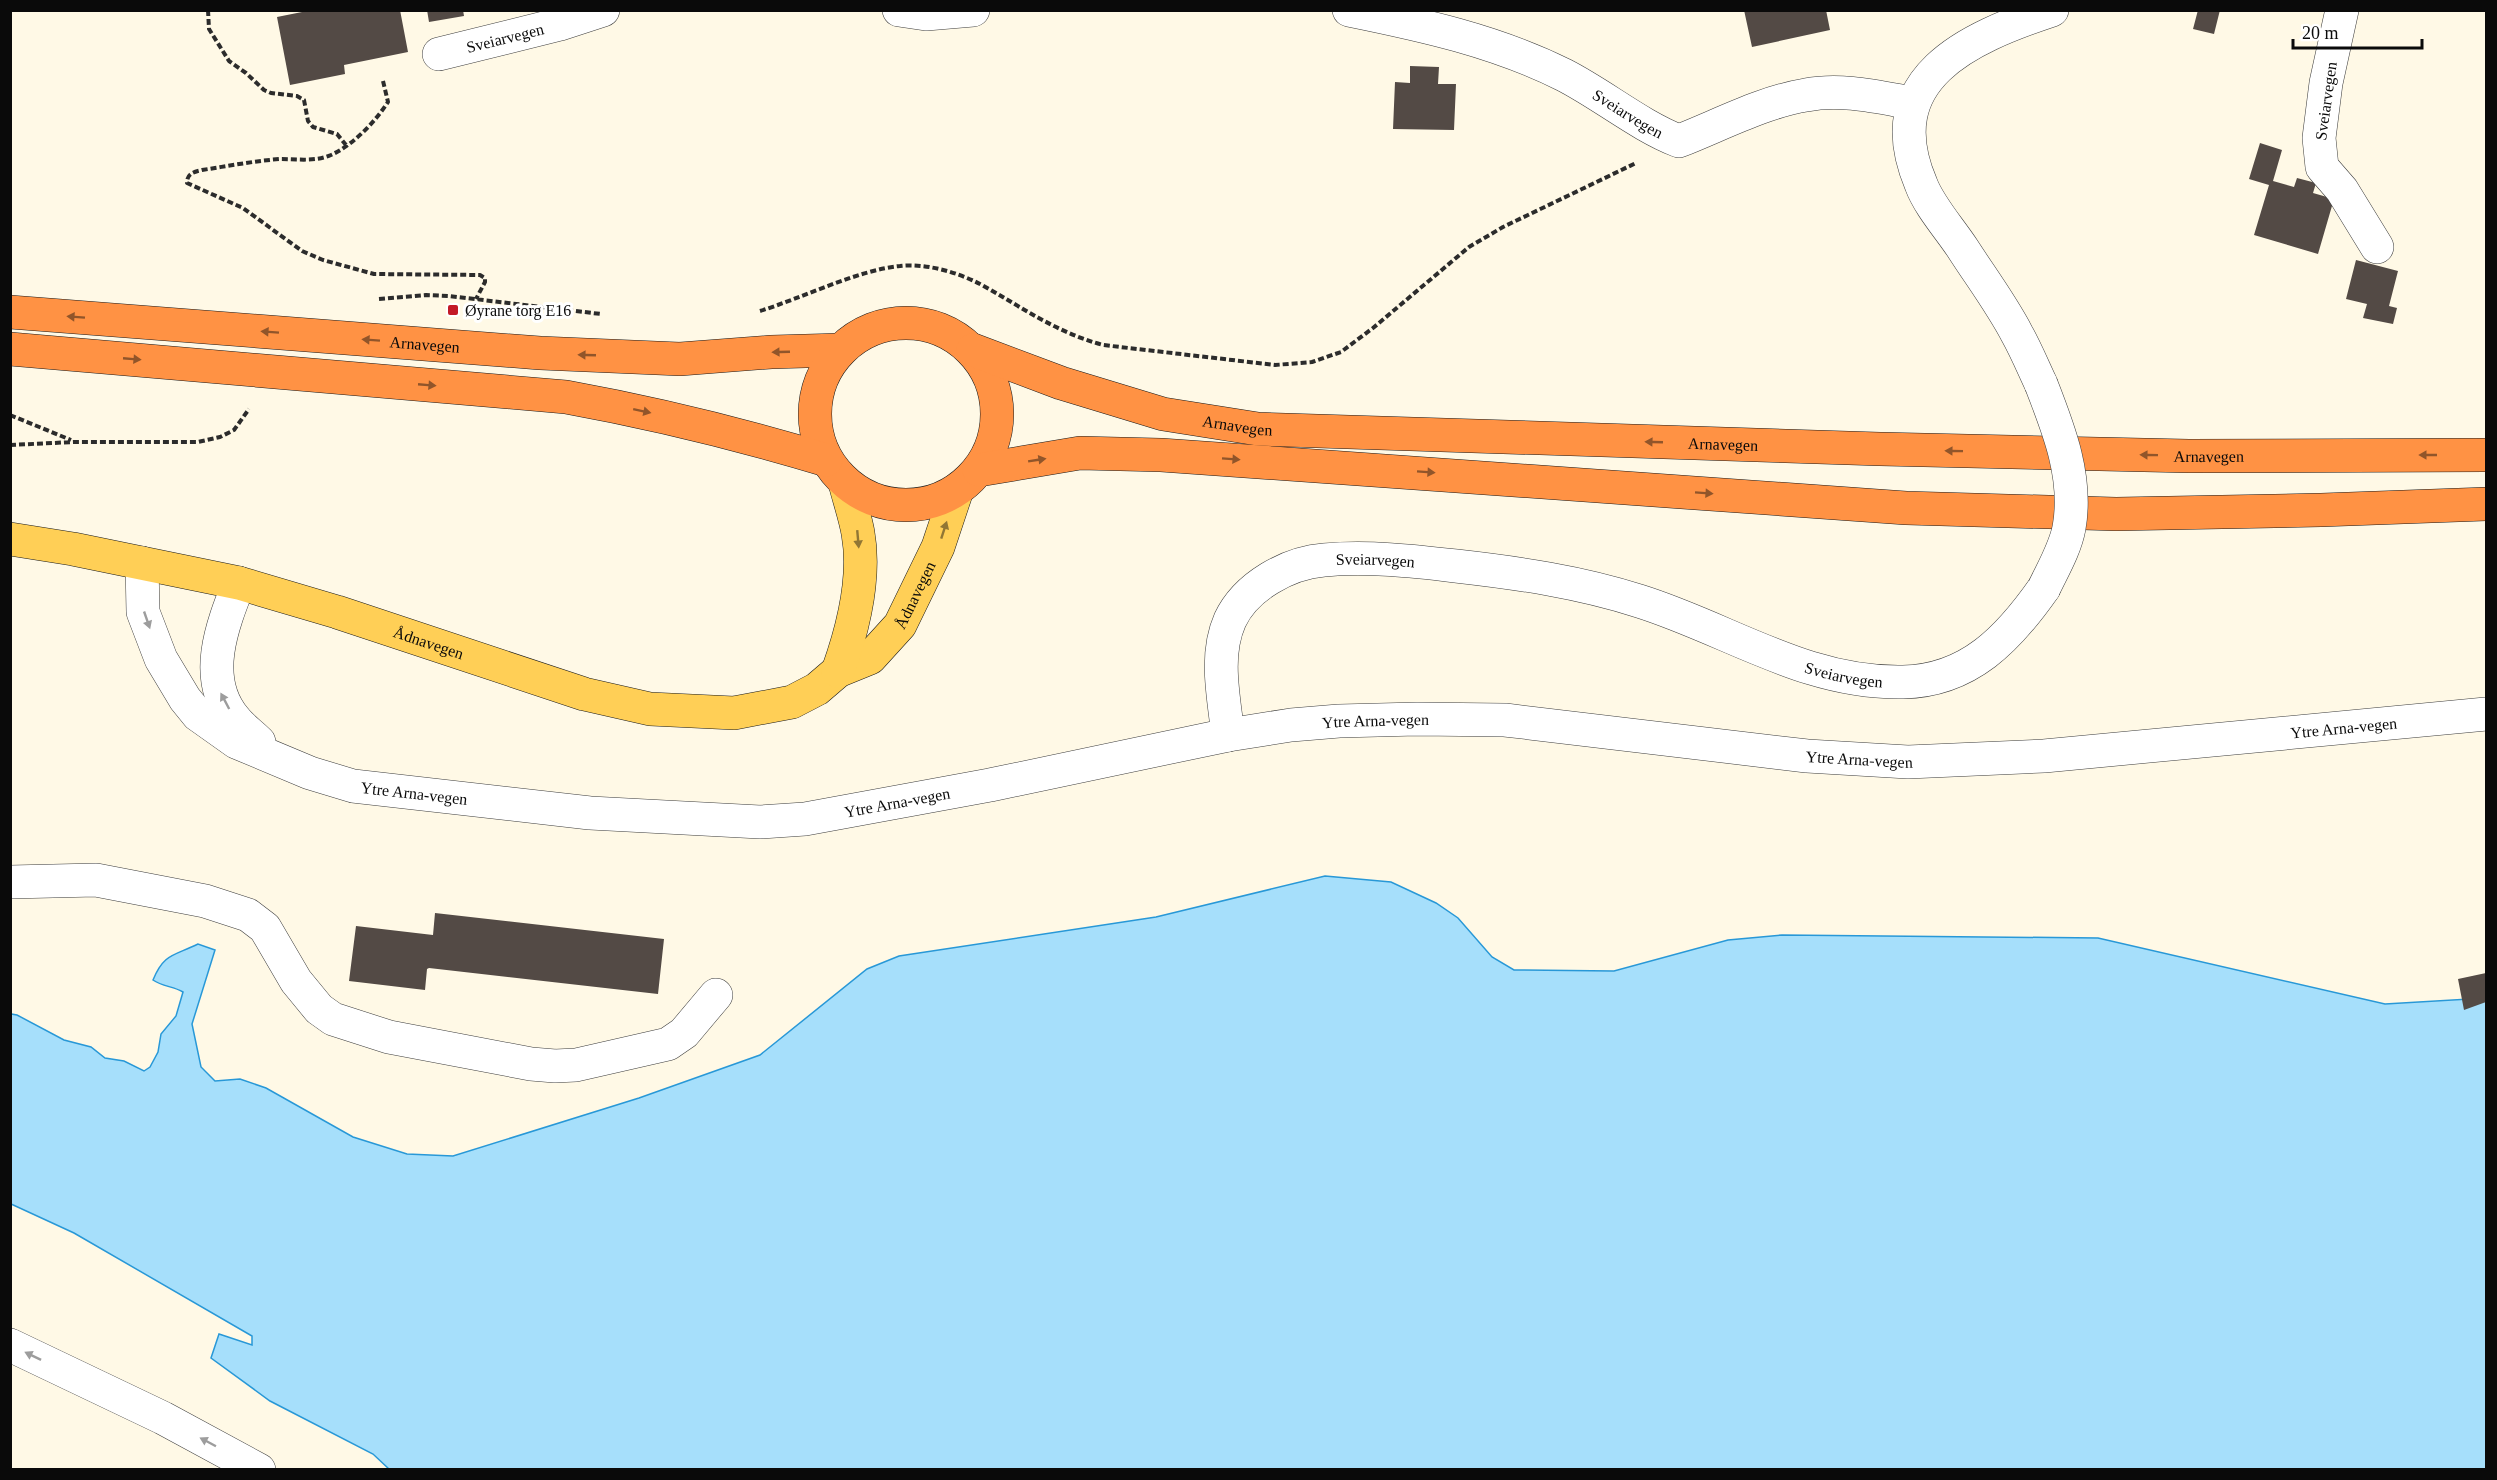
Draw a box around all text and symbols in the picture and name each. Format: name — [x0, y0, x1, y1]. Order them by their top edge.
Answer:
scale bar — [2293, 12, 2422, 50]
street label: Sveiarvegen — [465, 20, 545, 55]
text: 20 m — [2302, 23, 2339, 43]
street label: Sveiarvegen — [2312, 61, 2341, 141]
street label: Sveiarvegen — [1590, 85, 1666, 141]
place label: Øyrane torg E16 — [465, 302, 571, 320]
marker: Øyrane torg E16 — [446, 303, 460, 317]
one-way arrow — [66, 312, 85, 322]
one-way arrow — [260, 327, 279, 337]
street label: Arnavegen — [389, 333, 460, 355]
one-way arrow — [362, 335, 381, 345]
one-way arrow — [772, 347, 791, 356]
one-way arrow — [577, 350, 596, 360]
one-way arrow — [122, 355, 141, 364]
one-way arrow — [418, 380, 437, 390]
one-way arrow — [632, 407, 651, 416]
street label: Arnavegen — [1201, 412, 1273, 438]
street label: Arnavegen — [1688, 434, 1758, 454]
one-way arrow — [1645, 437, 1664, 447]
one-way arrow — [1945, 446, 1964, 456]
street label: Arnavegen — [2174, 447, 2244, 465]
one-way arrow — [2419, 450, 2438, 460]
one-way arrow — [2140, 451, 2159, 460]
one-way arrow — [1028, 455, 1047, 464]
one-way arrow — [1222, 455, 1241, 464]
one-way arrow — [1416, 468, 1435, 477]
one-way arrow — [1695, 488, 1714, 498]
one-way arrow — [940, 521, 949, 539]
one-way arrow — [853, 530, 863, 549]
street label: Sveiarvegen — [1335, 550, 1416, 570]
street label: Ådnavegen — [891, 558, 938, 631]
one-way arrow — [142, 612, 152, 630]
street label: Ådnavegen — [391, 623, 466, 662]
street label: Sveiarvegen — [1803, 658, 1883, 690]
one-way arrow — [220, 692, 230, 709]
street label: Ytre Arna-vegen — [1321, 710, 1429, 731]
street label: Ytre Arna-vegen — [2290, 714, 2398, 741]
street label: Ytre Arna-vegen — [1805, 747, 1913, 771]
street label: Ytre Arna-vegen — [360, 778, 468, 807]
street label: Ytre Arna-vegen — [843, 784, 951, 820]
one-way arrow — [24, 1351, 41, 1360]
one-way arrow — [199, 1437, 216, 1447]

